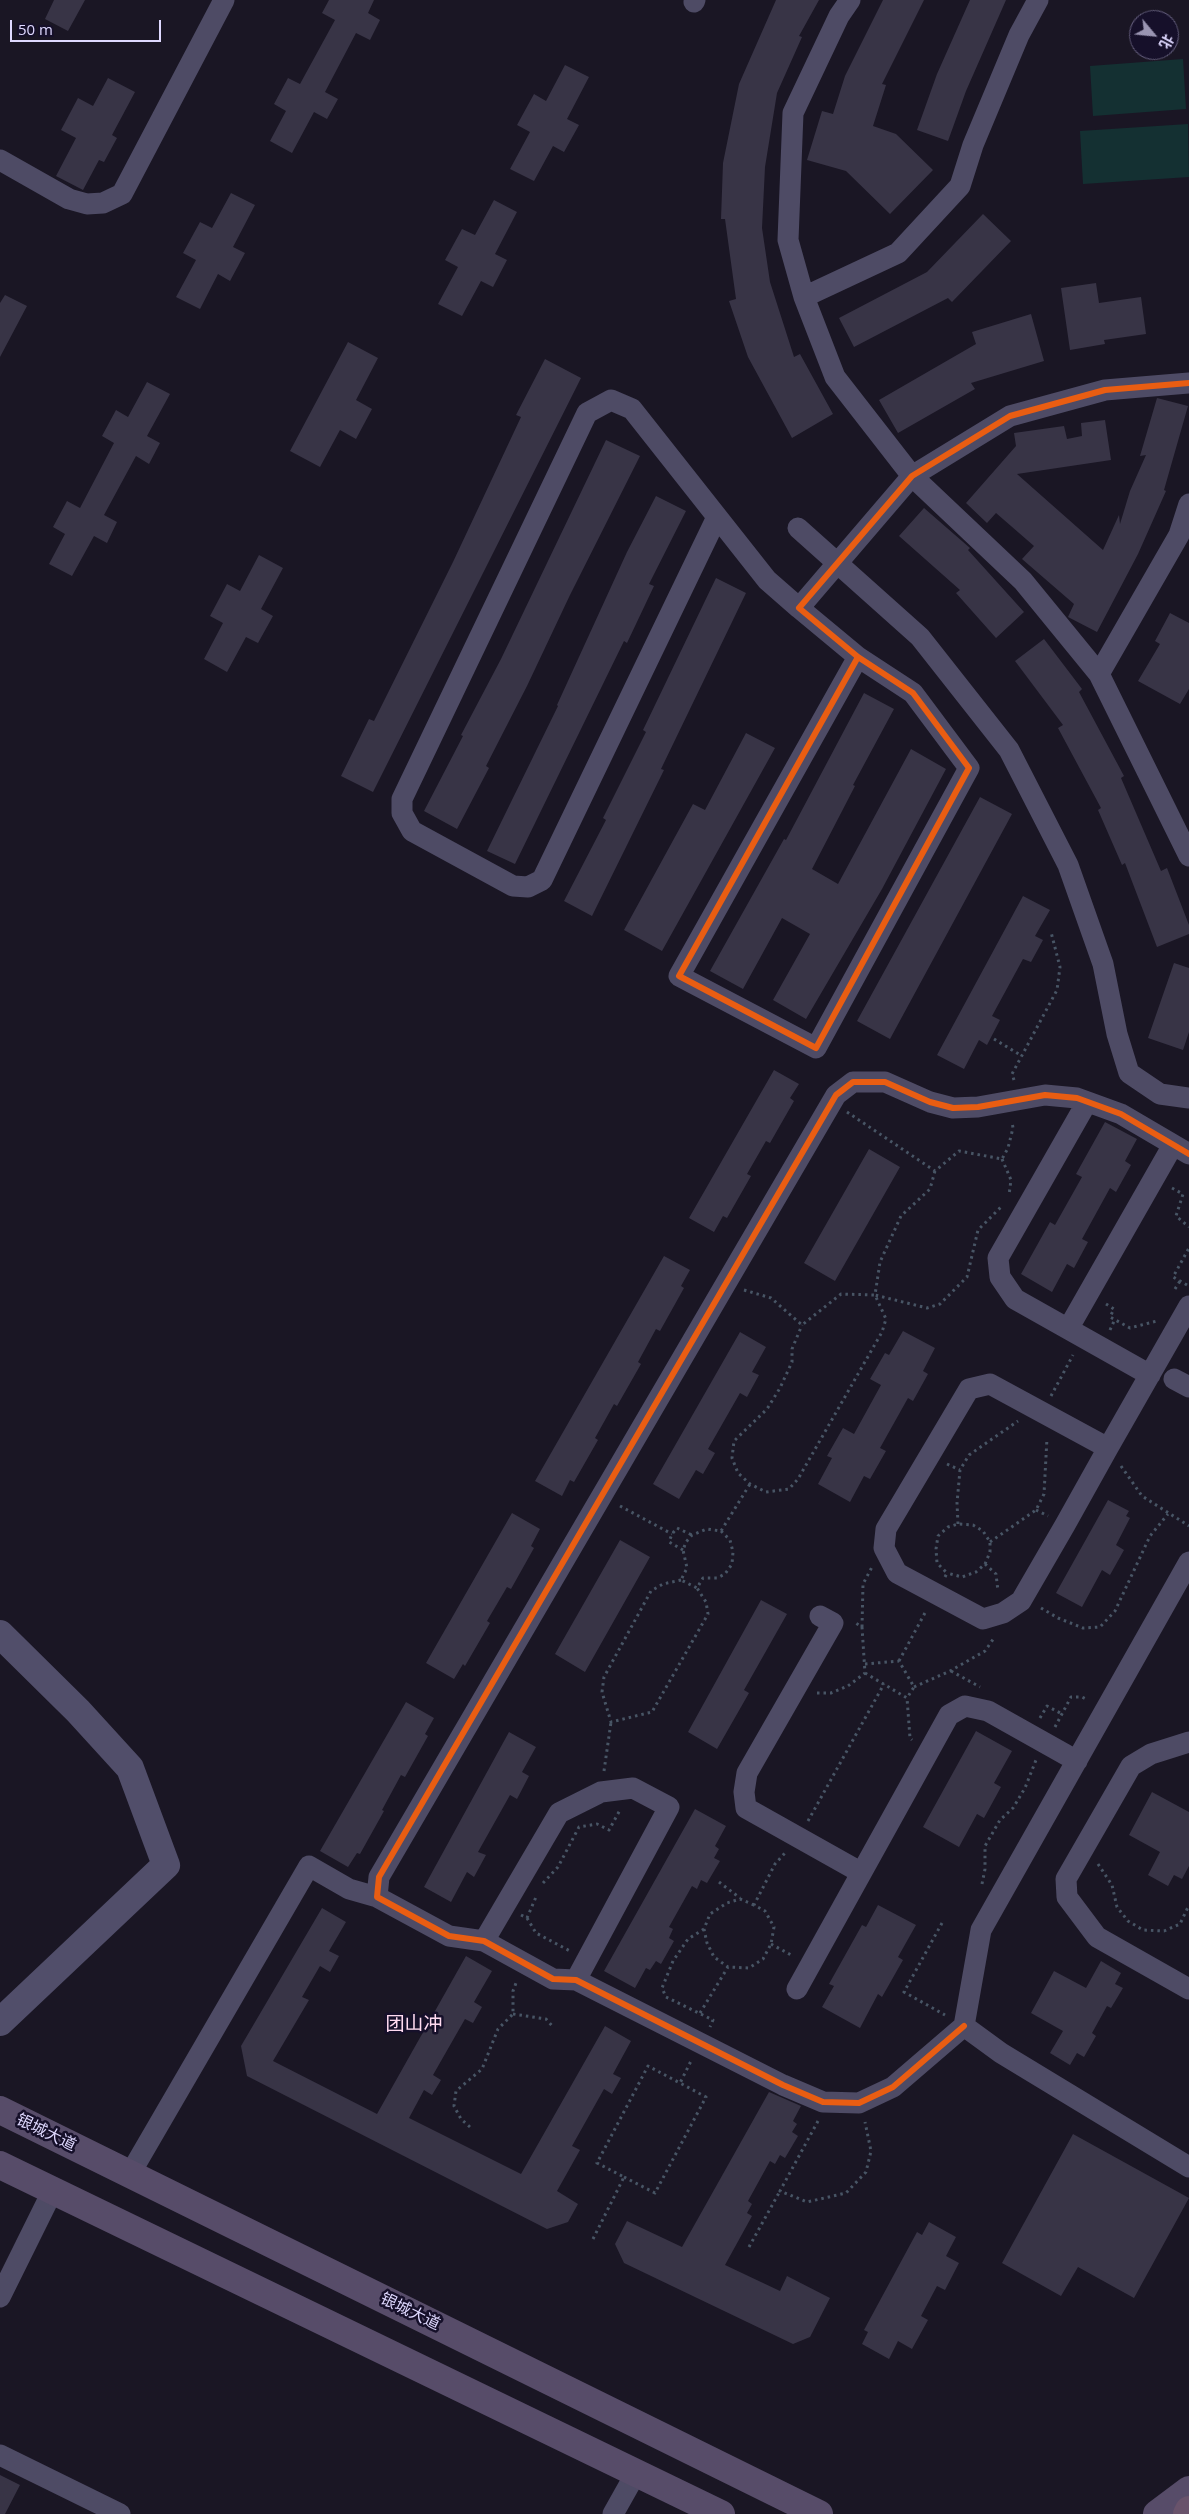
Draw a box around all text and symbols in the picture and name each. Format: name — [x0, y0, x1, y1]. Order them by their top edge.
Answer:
scale bar — [12, 10, 164, 42]
north arrow — [1129, 10, 1179, 60]
text: 50 m — [18, 19, 53, 39]
text: 北 — [1155, 31, 1178, 52]
district label: 团山冲 — [386, 2014, 442, 2036]
street label: 银城大道 — [13, 2110, 79, 2156]
street label: 银城大道 — [377, 2289, 443, 2335]

